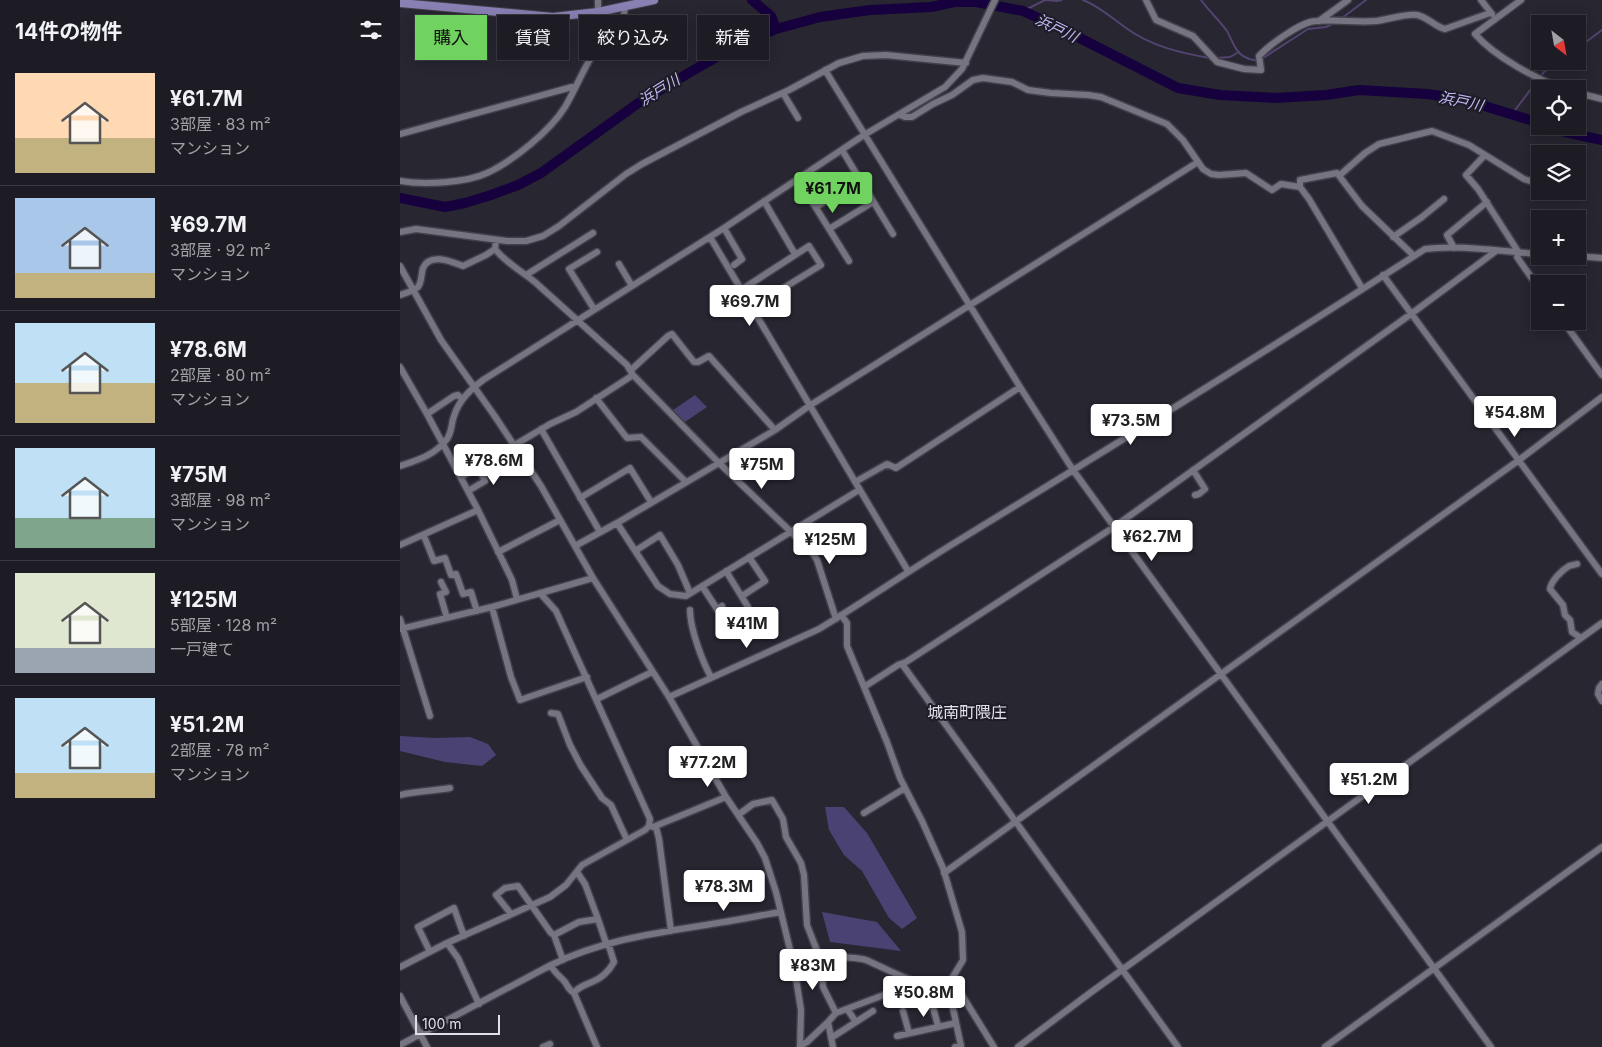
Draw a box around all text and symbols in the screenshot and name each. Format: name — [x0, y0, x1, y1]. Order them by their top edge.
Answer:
water label: 浜戸川 — [1033, 10, 1083, 47]
chip: 購入 — [415, 15, 487, 60]
chip: 賃貸 — [497, 15, 569, 60]
chip: 絞り込み — [579, 15, 687, 60]
chip: 新着 — [697, 15, 769, 60]
north arrow — [1531, 15, 1586, 70]
map controls — [1531, 15, 1586, 330]
icon: filters — [357, 16, 385, 44]
text: 14件の物件 — [15, 19, 122, 44]
water label: 浜戸川 — [635, 69, 685, 110]
button: locate — [1531, 80, 1586, 135]
text: ¥61.7M — [170, 86, 243, 111]
water label: 浜戸川 — [1437, 87, 1487, 115]
icon: home — [55, 93, 115, 153]
text: 3部屋 · 83 m² — [170, 114, 271, 134]
text: マンション — [170, 138, 250, 158]
button: layers — [1531, 145, 1586, 200]
pin: ¥61.7M — [792, 172, 874, 214]
text: ¥61.7M — [805, 178, 861, 198]
button: + — [1531, 210, 1586, 265]
text: ¥69.7M — [170, 212, 247, 237]
icon: home — [55, 218, 115, 278]
text: 3部屋 · 92 m² — [170, 240, 271, 260]
text: マンション — [170, 264, 250, 284]
button: − — [1531, 275, 1586, 330]
pin: ¥69.7M — [709, 284, 791, 327]
text: ¥69.7M — [721, 291, 779, 311]
text: ¥78.6M — [170, 337, 247, 362]
icon: home — [55, 343, 115, 403]
text: 2部屋 · 80 m² — [170, 365, 271, 385]
text: マンション — [170, 389, 250, 409]
pin: ¥54.8M — [1474, 396, 1556, 438]
text: ¥54.8M — [1485, 402, 1545, 422]
pin: ¥73.5M — [1090, 404, 1172, 446]
text: ¥73.5M — [1102, 410, 1160, 430]
pin: ¥78.6M — [453, 444, 535, 486]
pin: ¥75M — [732, 448, 792, 490]
text: ¥78.6M — [465, 450, 523, 470]
text: ¥75M — [740, 454, 784, 474]
text: ¥75M — [170, 462, 227, 487]
icon: home — [55, 468, 115, 528]
text: 3部屋 · 98 m² — [170, 490, 271, 510]
text: マンション — [170, 514, 250, 534]
pin: ¥62.7M — [1111, 520, 1193, 562]
pin: ¥125M — [795, 522, 865, 565]
text: ¥62.7M — [1123, 526, 1181, 546]
text: ¥125M — [804, 529, 856, 549]
text: ¥125M — [170, 587, 237, 612]
icon: home — [55, 593, 115, 653]
pin: ¥41M — [717, 606, 777, 649]
text: ¥41M — [726, 613, 768, 633]
text: 5部屋 · 128 m² — [170, 615, 277, 635]
text: 一戸建て — [170, 639, 234, 659]
district label: 城南町隈庄 — [927, 702, 1007, 722]
text: ¥51.2M — [170, 712, 244, 737]
icon: home — [55, 718, 115, 778]
text: 2部屋 · 78 m² — [170, 740, 270, 760]
pin: ¥77.2M — [667, 746, 749, 788]
text: ¥77.2M — [680, 752, 736, 772]
pin: ¥51.2M — [1328, 762, 1410, 805]
text: マンション — [170, 764, 250, 784]
text: ¥51.2M — [1341, 769, 1397, 789]
pin: ¥78.3M — [683, 870, 765, 912]
text: ¥78.3M — [695, 876, 753, 896]
pin: ¥83M — [783, 948, 843, 991]
text: ¥83M — [791, 955, 835, 975]
pin: ¥50.8M — [883, 976, 965, 1018]
text: ¥50.8M — [894, 982, 954, 1002]
scale bar — [415, 1012, 500, 1035]
text: 100 m — [422, 1015, 462, 1032]

